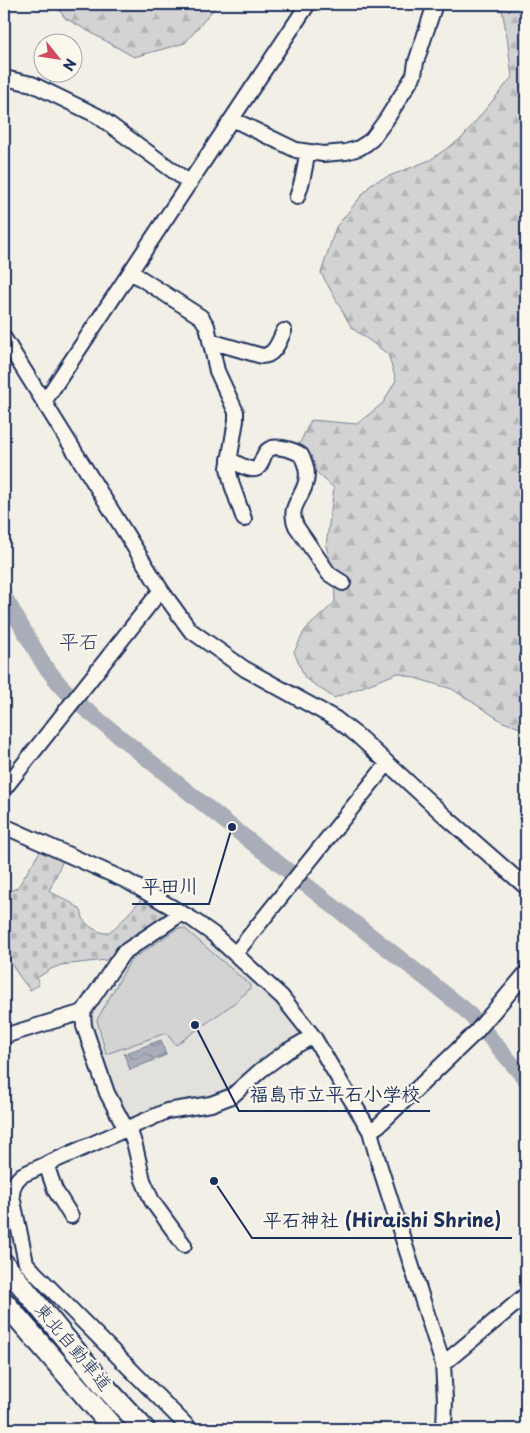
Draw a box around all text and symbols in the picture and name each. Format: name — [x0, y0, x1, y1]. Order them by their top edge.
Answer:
north arrow — [32, 32, 82, 82]
text: N — [58, 55, 82, 75]
district label: 平石 — [59, 626, 99, 656]
callout: 平田川 — [132, 870, 209, 904]
text: 平田川 — [141, 871, 199, 899]
callout: 福島市立平石小学校 — [239, 1077, 430, 1111]
text: 福島市立平石小学校 — [249, 1079, 421, 1107]
callout: 平石神社 (Hiraishi Shrine) — [252, 1204, 512, 1238]
text: 平石神社 (Hiraishi Shrine) — [263, 1205, 501, 1233]
street label: 東北自動車道 — [29, 1296, 119, 1396]

